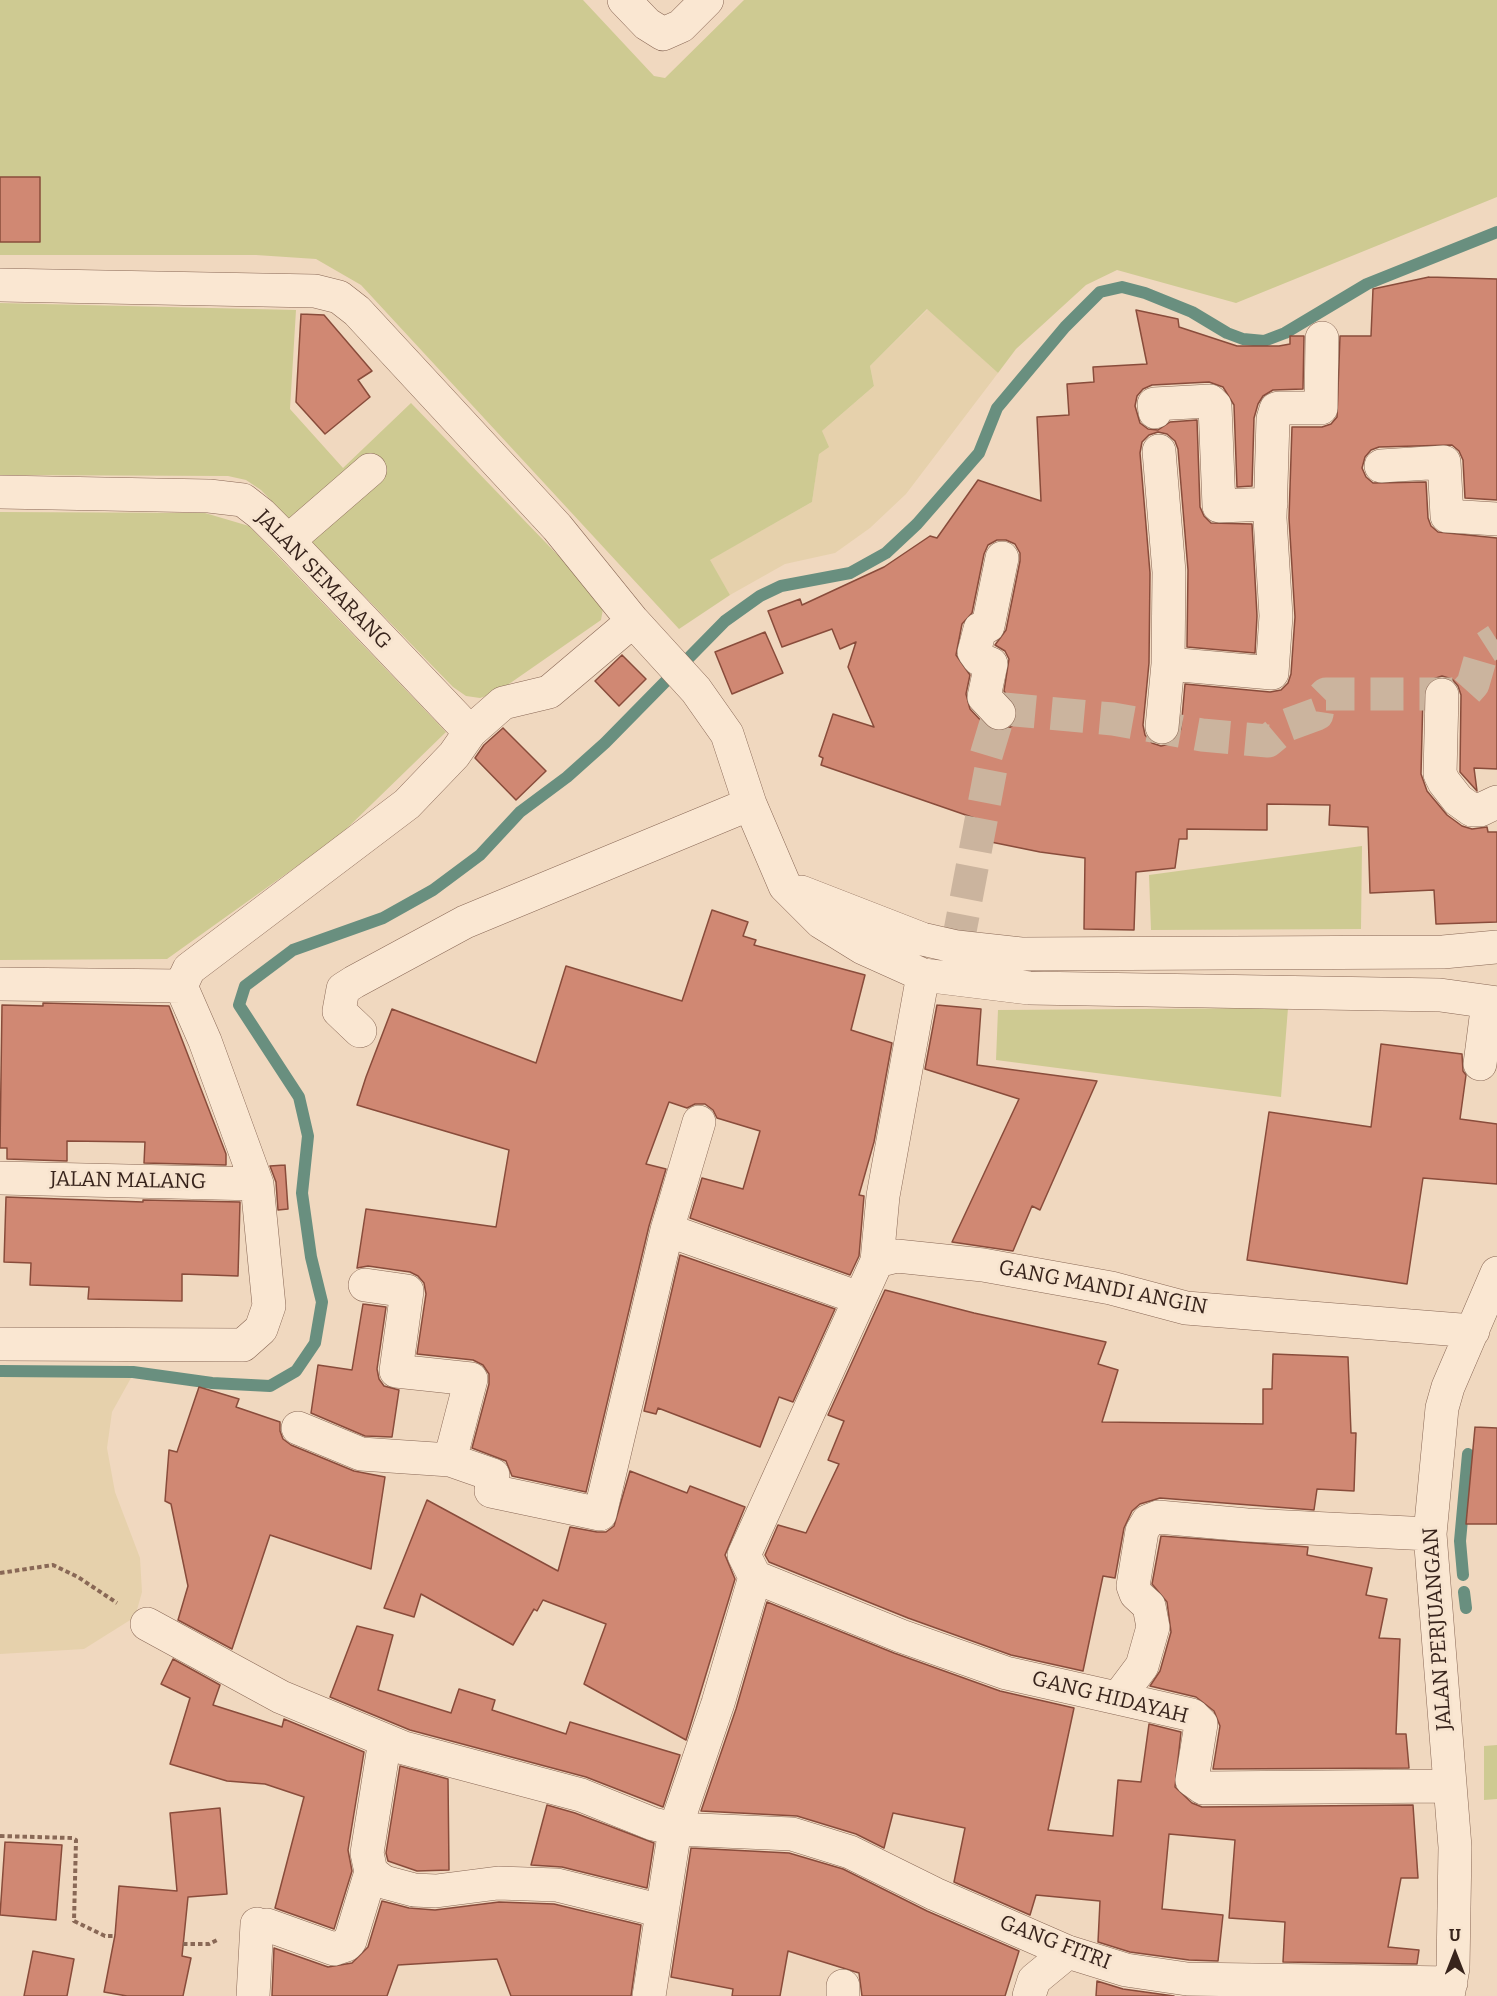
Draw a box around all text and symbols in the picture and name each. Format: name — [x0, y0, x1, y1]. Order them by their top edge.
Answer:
street label: JALAN SEMARANG — [250, 505, 396, 655]
street label: JALAN MALANG — [50, 1167, 206, 1195]
street label: GANG MANDI ANGIN — [997, 1255, 1209, 1321]
street label: JALAN PERJUANGAN — [1418, 1526, 1458, 1732]
street label: GANG HIDAYAH — [1029, 1666, 1191, 1730]
street label: GANG FITRI — [996, 1910, 1114, 1976]
north arrow — [1425, 1924, 1485, 1984]
text: U — [1449, 1926, 1461, 1945]

